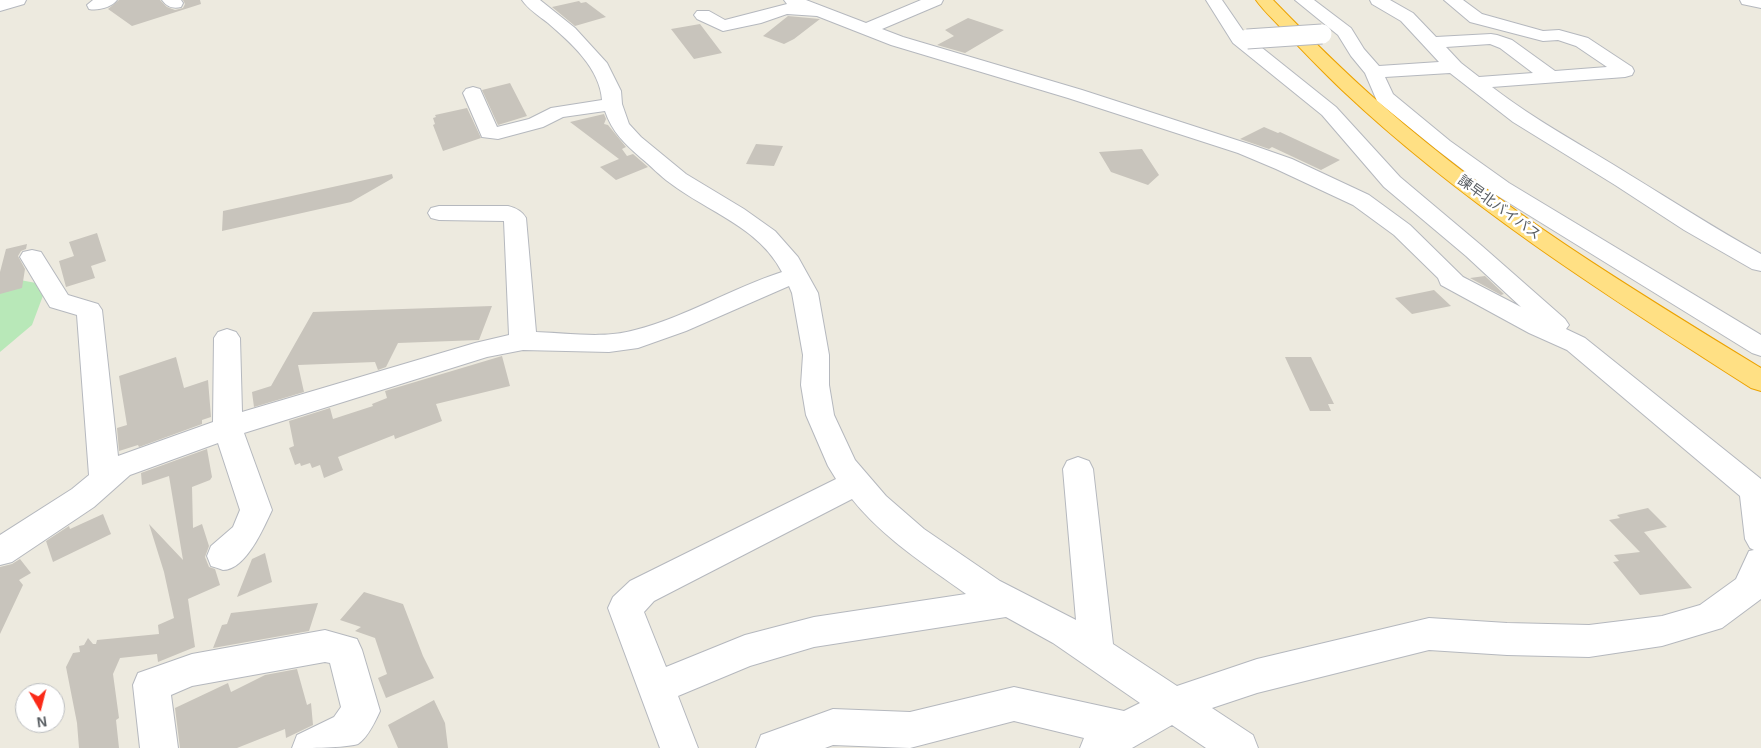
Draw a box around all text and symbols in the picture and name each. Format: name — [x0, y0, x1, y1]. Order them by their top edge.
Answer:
street label: 諫早北バイパス — [1454, 172, 1544, 244]
north arrow — [15, 683, 65, 733]
text: N — [36, 713, 48, 730]

